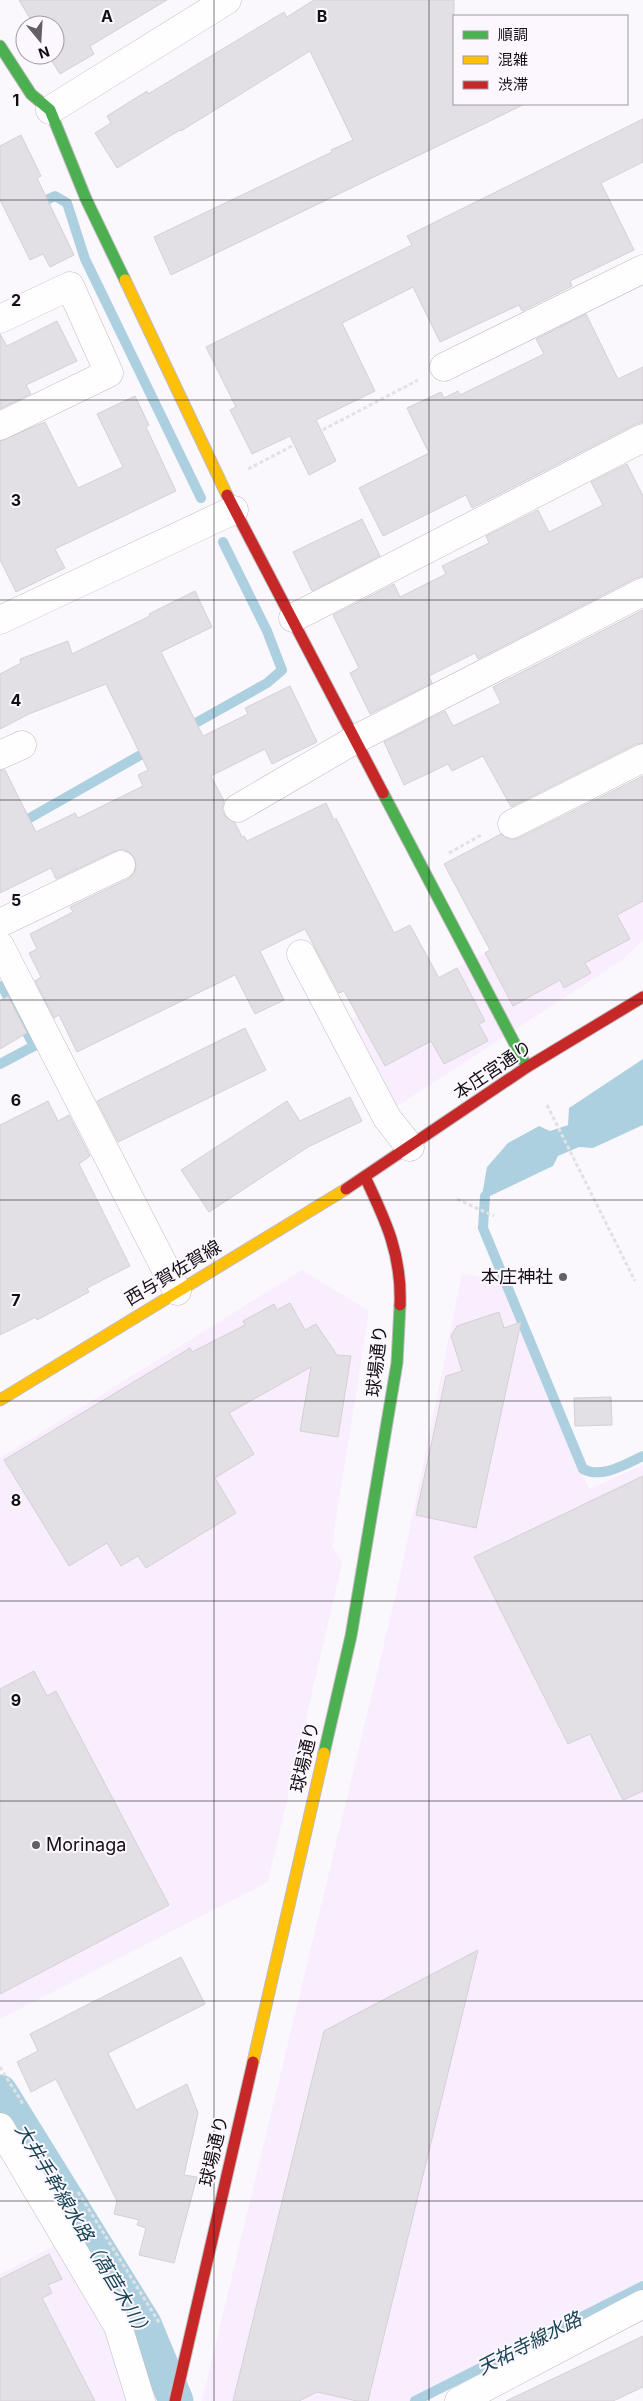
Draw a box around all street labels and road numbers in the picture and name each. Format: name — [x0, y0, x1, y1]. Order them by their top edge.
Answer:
street label: 本庄宮通り — [450, 1036, 536, 1103]
street label: 西与賀佐賀線 — [121, 1236, 224, 1309]
street label: 球場通り — [362, 1324, 391, 1398]
street label: 球場通り — [286, 1719, 323, 1794]
street label: 球場通り — [195, 2113, 232, 2188]

